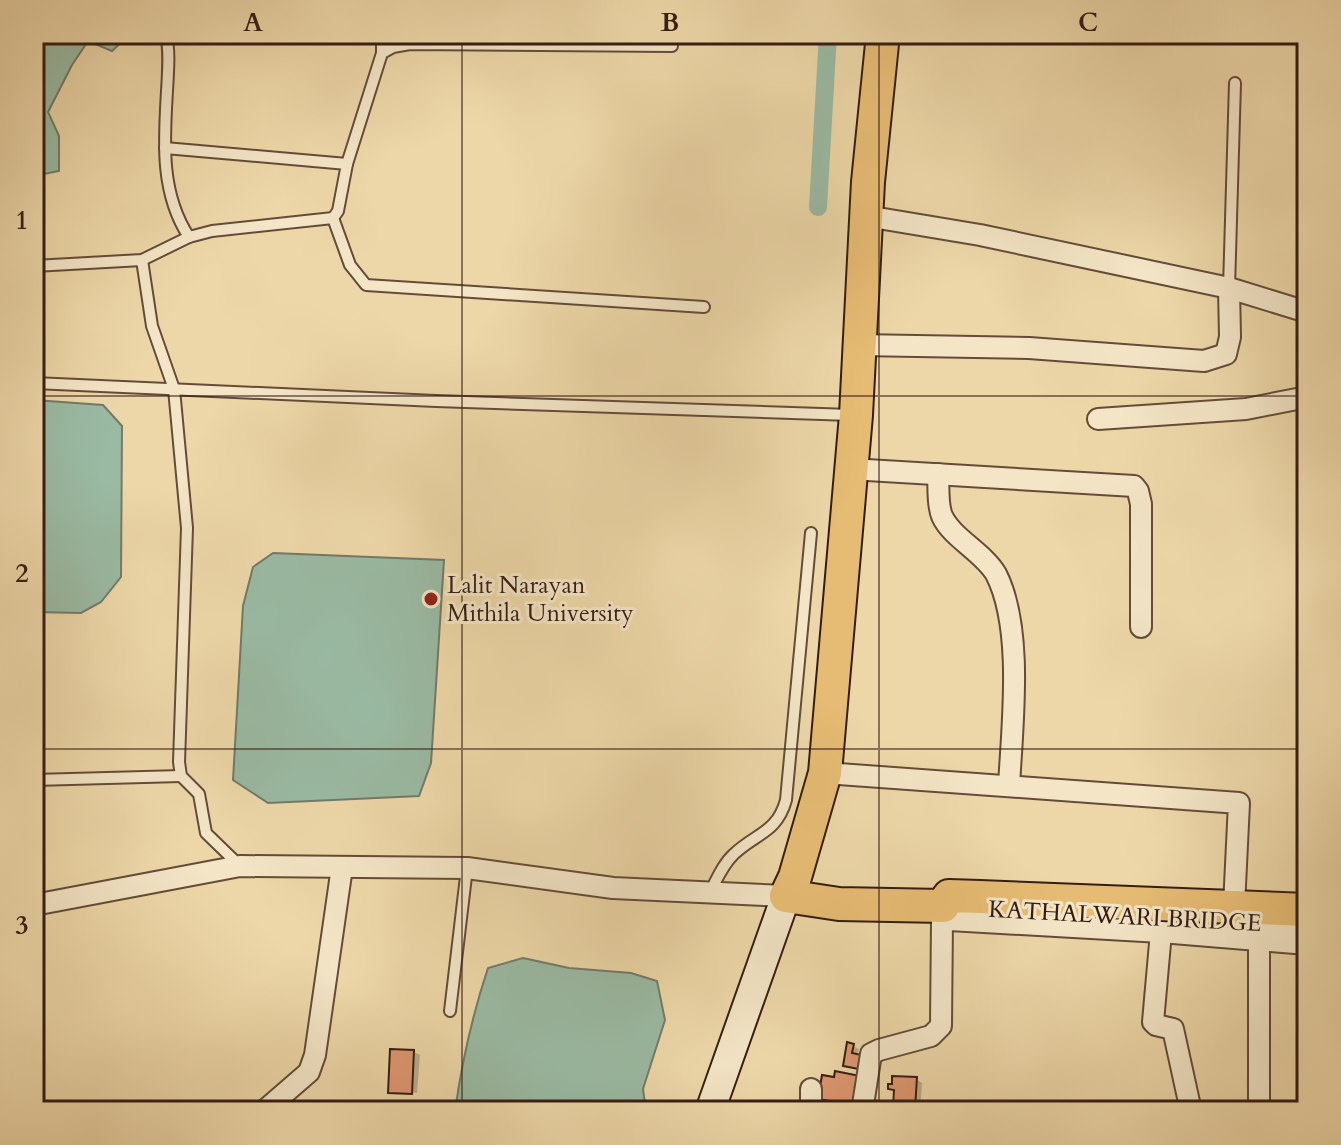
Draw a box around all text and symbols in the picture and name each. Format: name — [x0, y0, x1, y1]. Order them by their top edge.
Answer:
text: A — [243, 5, 263, 40]
text: B — [661, 5, 679, 40]
text: C — [1078, 5, 1098, 40]
text: 1 — [15, 203, 29, 238]
text: 2 — [15, 556, 29, 591]
place label: Lalit Narayan Mithila University — [447, 569, 634, 630]
marker: Lalit Narayan Mithila University — [422, 590, 440, 608]
street label: KATHALWARI BRIDGE — [988, 893, 1262, 940]
text: 3 — [15, 908, 29, 943]

